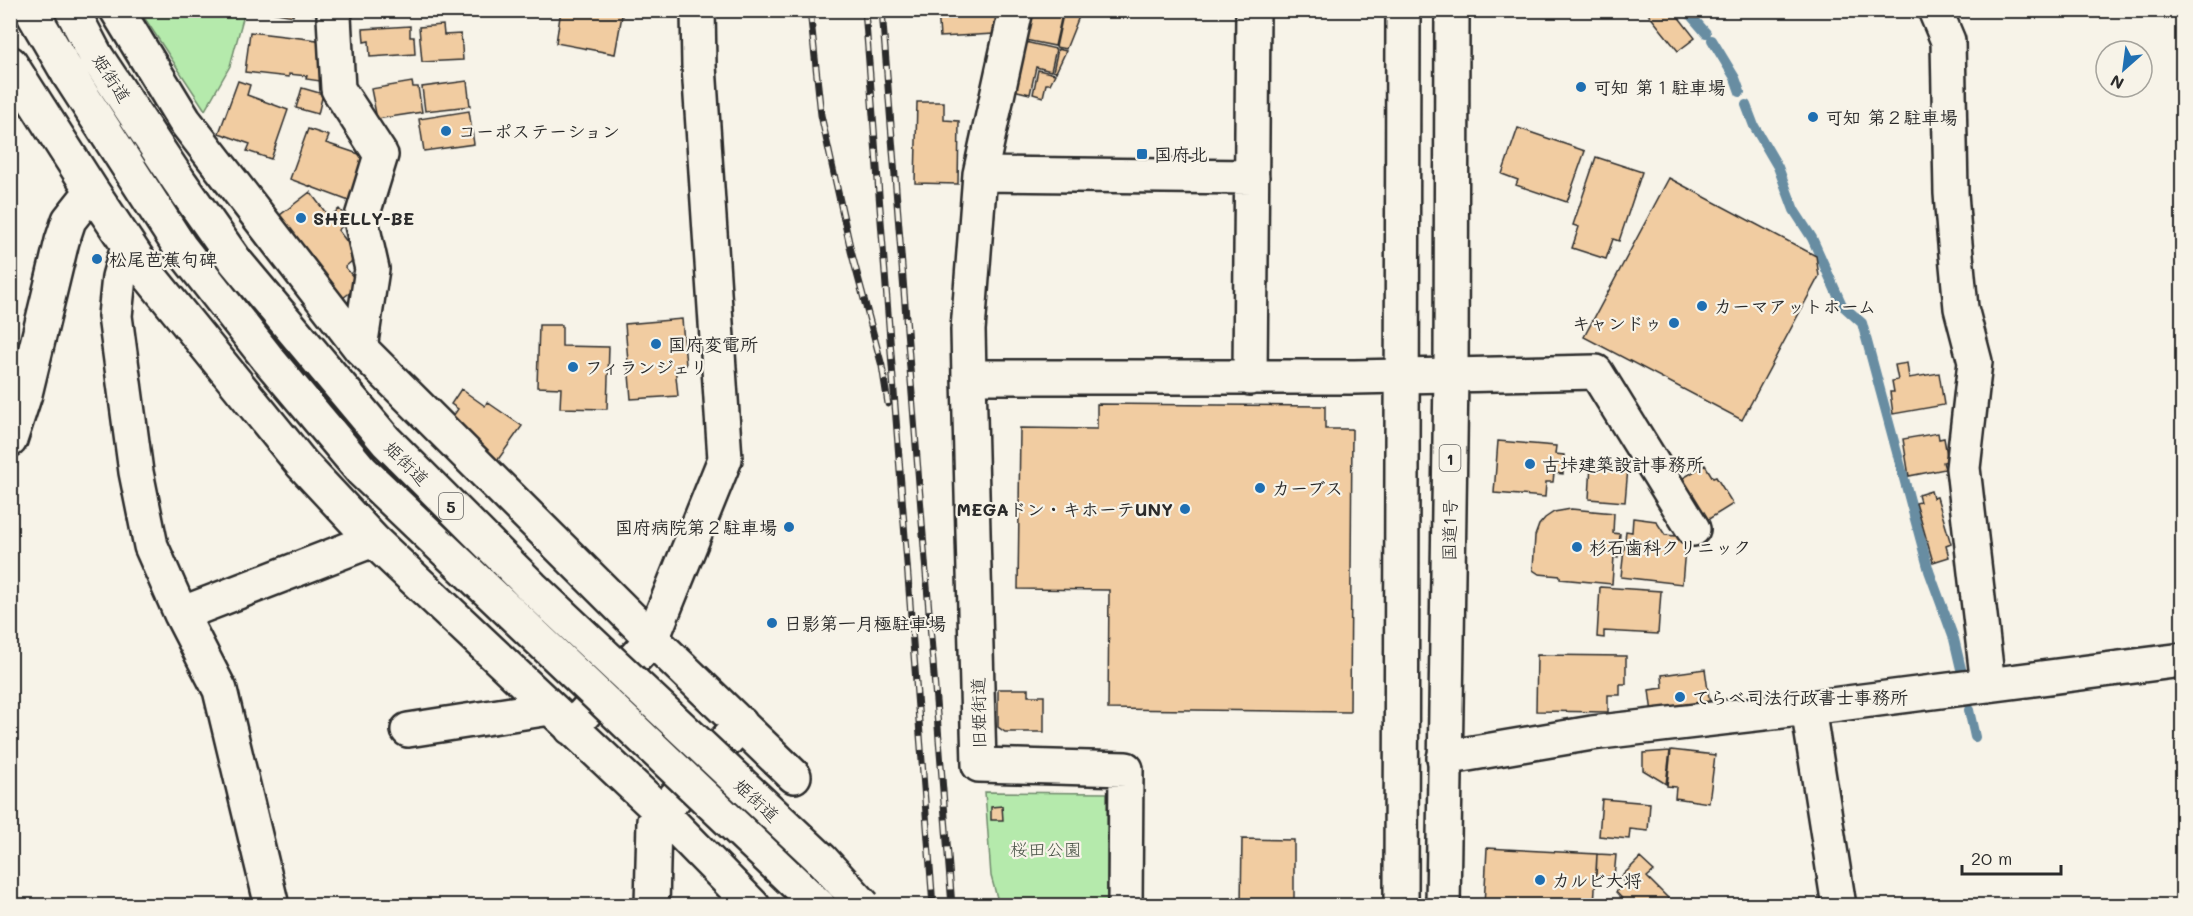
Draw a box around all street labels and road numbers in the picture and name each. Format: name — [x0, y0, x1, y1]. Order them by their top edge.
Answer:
street label: 姫街道 — [87, 49, 137, 107]
street label: 姫街道 — [379, 435, 435, 491]
road number: 1 — [1440, 445, 1460, 471]
road number: 5 — [439, 493, 463, 519]
street label: 国道1号 — [1436, 499, 1462, 561]
street label: 旧姫街道 — [965, 677, 991, 749]
street label: 姫街道 — [729, 773, 785, 827]

